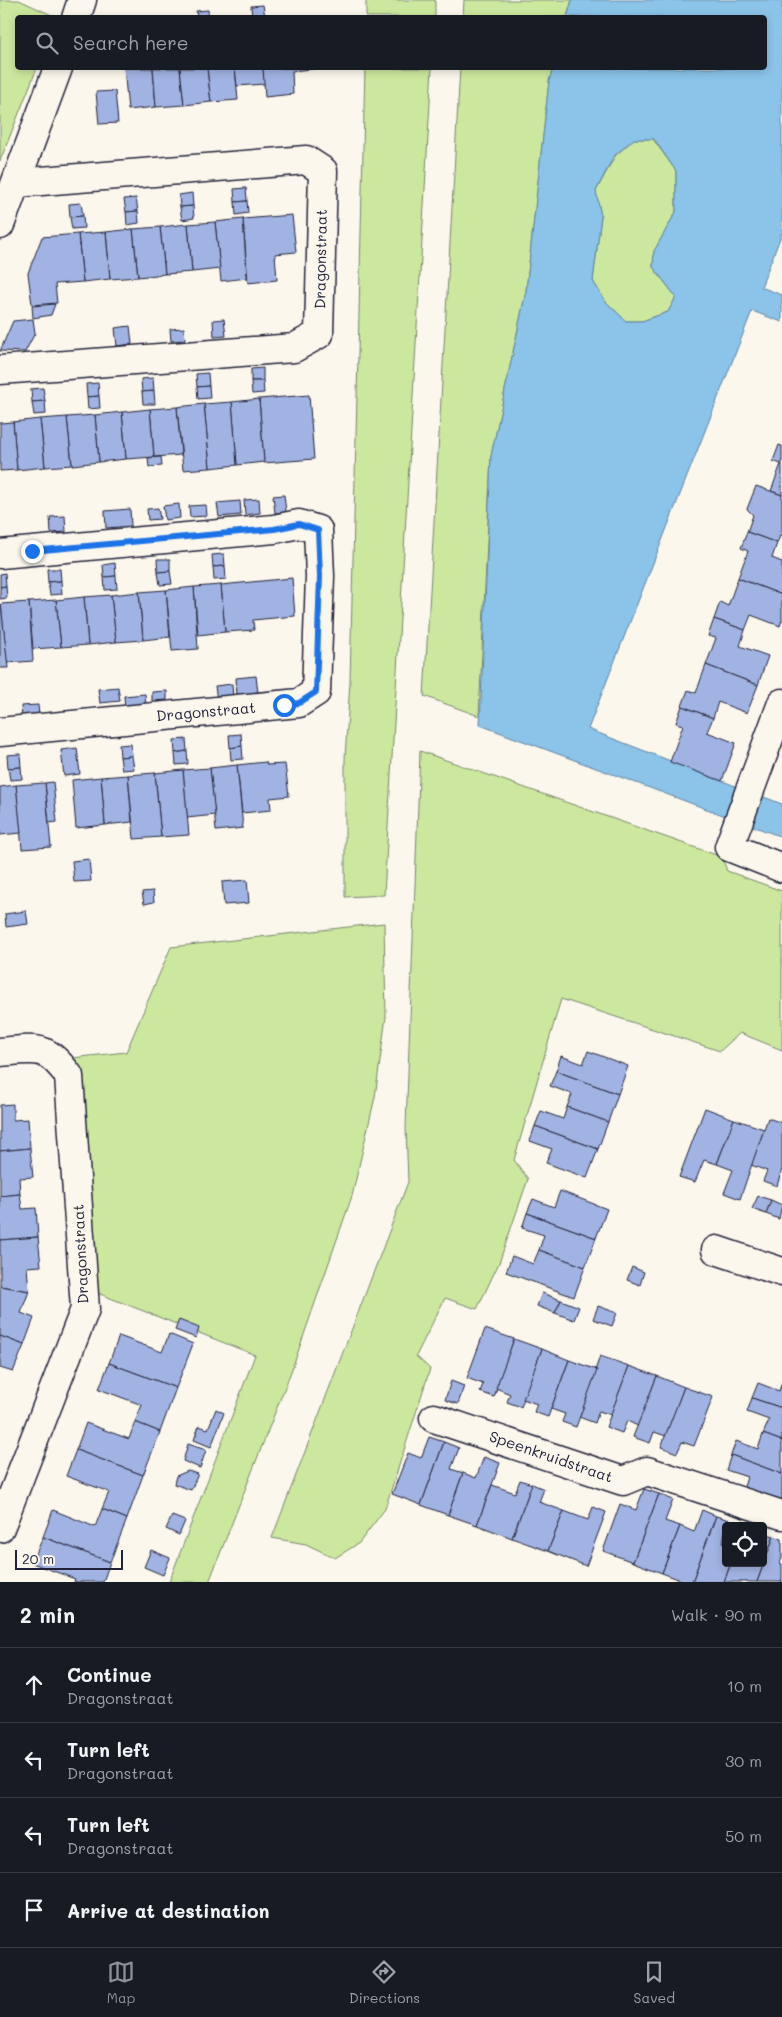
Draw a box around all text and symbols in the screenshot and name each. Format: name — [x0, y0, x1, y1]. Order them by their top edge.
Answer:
search box — [15, 15, 767, 70]
icon: search — [33, 29, 61, 57]
text: Search here — [73, 30, 189, 55]
street label: Dragonstraat — [309, 209, 331, 309]
route end — [21, 540, 44, 563]
route start — [273, 694, 296, 717]
street label: Dragonstraat — [155, 697, 256, 725]
street label: Dragonstraat — [67, 1204, 93, 1304]
street label: Speenkruidstraat — [487, 1426, 616, 1487]
map controls — [722, 1522, 767, 1567]
button: locate — [722, 1522, 767, 1567]
scale bar — [15, 1547, 122, 1570]
text: 20 m — [22, 1549, 54, 1568]
text: 2 min — [20, 1601, 75, 1628]
text: Walk · 90 m — [671, 1604, 762, 1625]
text: Continue — [67, 1662, 152, 1687]
icon: ahead — [20, 1671, 48, 1699]
text: 10 m — [727, 1675, 762, 1696]
text: Dragonstraat — [67, 1687, 173, 1708]
text: Turn left — [67, 1737, 150, 1762]
icon: left — [20, 1746, 48, 1774]
text: 30 m — [725, 1750, 762, 1771]
text: Dragonstraat — [67, 1762, 173, 1783]
text: Turn left — [67, 1812, 150, 1837]
icon: left — [20, 1821, 48, 1849]
text: 50 m — [725, 1825, 762, 1846]
text: Dragonstraat — [67, 1837, 173, 1858]
icon: arrive — [20, 1896, 48, 1924]
text: Arrive at destination — [67, 1898, 270, 1923]
tab: Map — [107, 1958, 135, 2007]
tab: Directions — [349, 1958, 420, 2007]
tab: Saved — [634, 1958, 675, 2007]

